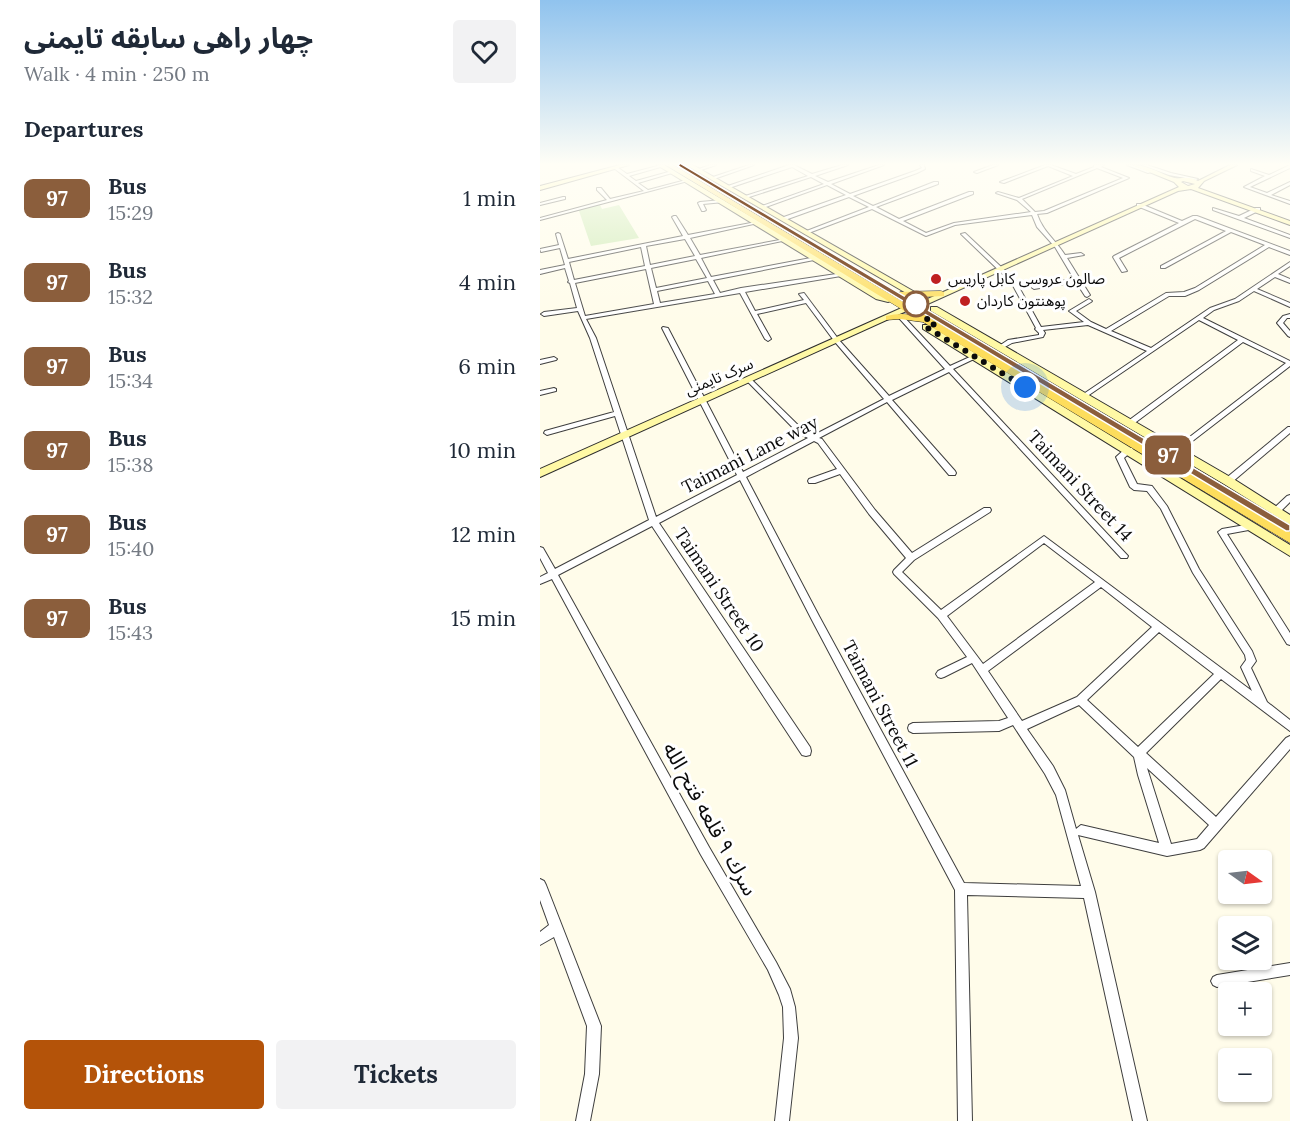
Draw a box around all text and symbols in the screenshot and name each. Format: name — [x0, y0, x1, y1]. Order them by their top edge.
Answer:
text: چهار راهی سابقه تایمنی — [24, 20, 313, 56]
button: heart — [453, 20, 516, 83]
text: Walk · 4 min · 250 m — [24, 61, 210, 86]
text: Departures — [24, 115, 143, 143]
text: Bus — [108, 172, 147, 200]
text: 1 min — [463, 184, 516, 212]
text: 97 — [46, 185, 68, 212]
text: 15:29 — [108, 200, 153, 225]
text: Bus — [108, 256, 147, 284]
text: 4 min — [459, 268, 516, 296]
text: 97 — [46, 269, 68, 296]
place label: صالون عروسی کابل پاریس — [948, 269, 1105, 289]
marker: صالون عروسی کابل پاریس — [929, 272, 943, 286]
text: 15:32 — [108, 284, 153, 309]
unlabelled marker — [903, 291, 929, 317]
place label: پوهنتون کاردان — [977, 291, 1066, 311]
marker: پوهنتون کاردان — [958, 294, 972, 308]
text: Bus — [108, 340, 147, 368]
text: 6 min — [458, 352, 516, 380]
text: 97 — [46, 353, 68, 380]
street label: سرک تایمنی — [682, 354, 756, 399]
text: 15:34 — [108, 368, 153, 393]
your location — [1010, 372, 1040, 402]
street label: Taimani Lane way — [678, 410, 822, 499]
text: Bus — [108, 424, 147, 452]
street label: Taimani Street 14 — [1023, 425, 1138, 546]
text: 10 min — [449, 436, 516, 464]
line badge: 97 — [1141, 436, 1195, 474]
text: 97 — [46, 437, 68, 464]
text: 97 — [1157, 442, 1179, 469]
text: 15:38 — [108, 452, 154, 477]
text: Bus — [108, 508, 147, 536]
text: 12 min — [451, 520, 516, 548]
text: 97 — [46, 521, 68, 548]
street label: Taimani Street 10 — [669, 523, 769, 656]
text: 15:40 — [108, 536, 154, 561]
text: Bus — [108, 592, 147, 620]
text: 15 min — [451, 604, 516, 632]
text: 97 — [46, 605, 68, 632]
text: 15:43 — [108, 620, 153, 645]
street label: Taimani Street 11 — [837, 636, 924, 771]
street label: سرك ٩ قلعه فتح الله — [655, 737, 764, 901]
north arrow — [1218, 850, 1272, 904]
map controls — [1218, 850, 1272, 1102]
button: layers — [1218, 916, 1272, 970]
button: + — [1218, 982, 1272, 1036]
button: Directions — [24, 1040, 264, 1109]
button: Tickets — [276, 1040, 516, 1109]
button: − — [1218, 1048, 1272, 1102]

